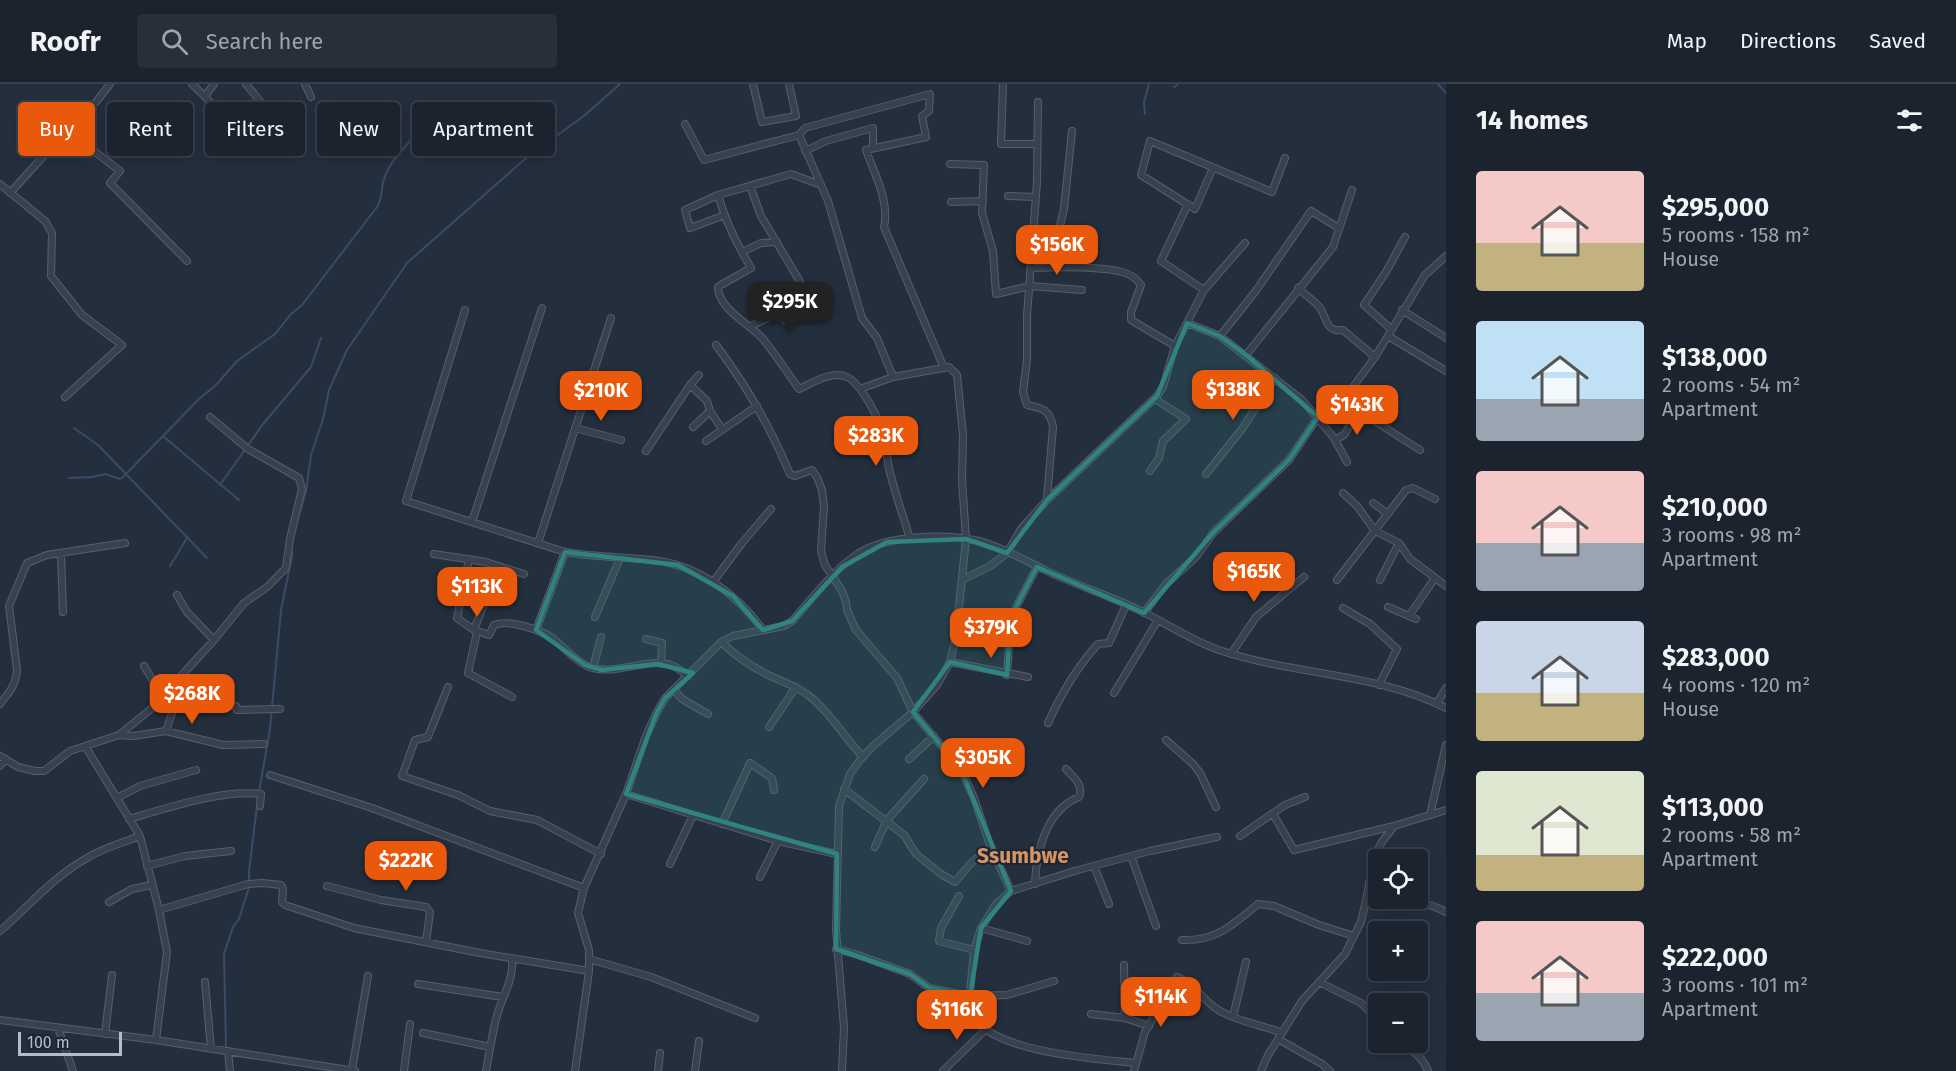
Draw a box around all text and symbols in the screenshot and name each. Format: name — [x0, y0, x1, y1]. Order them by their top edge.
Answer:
search box — [137, 14, 557, 68]
text: Roofr — [30, 25, 101, 58]
icon: search — [158, 25, 191, 58]
text: Search here — [206, 28, 323, 55]
text: Map — [1667, 28, 1707, 54]
text: Directions — [1740, 28, 1836, 54]
text: Saved — [1869, 28, 1926, 54]
chip: Buy — [18, 102, 95, 156]
chip: Rent — [107, 102, 193, 156]
chip: Filters — [205, 102, 305, 156]
chip: New — [317, 102, 400, 156]
chip: Apartment — [412, 102, 555, 156]
icon: filters — [1893, 104, 1926, 137]
text: 14 homes — [1476, 105, 1588, 136]
text: $295,000 — [1662, 192, 1769, 223]
icon: home — [1524, 195, 1596, 267]
text: 5 rooms · 158 m² — [1662, 223, 1810, 247]
pin: $156K — [1015, 225, 1099, 276]
text: $156K — [1030, 232, 1084, 256]
text: House — [1662, 247, 1719, 271]
pin: $295K — [748, 282, 832, 333]
text: $295K — [762, 289, 818, 313]
text: $138,000 — [1662, 342, 1768, 373]
icon: home — [1524, 345, 1596, 417]
pin: $138K — [1191, 370, 1275, 421]
pin: $210K — [559, 371, 643, 422]
text: 2 rooms · 54 m² — [1662, 373, 1801, 397]
text: $138K — [1206, 377, 1260, 401]
text: $210K — [574, 378, 628, 402]
pin: $143K — [1315, 385, 1399, 436]
text: $143K — [1330, 392, 1384, 416]
text: Apartment — [1662, 397, 1758, 421]
pin: $283K — [834, 416, 918, 467]
text: $283K — [848, 423, 904, 447]
text: $210,000 — [1662, 492, 1768, 523]
icon: home — [1524, 495, 1596, 567]
text: 3 rooms · 98 m² — [1662, 523, 1802, 547]
text: Apartment — [1662, 547, 1758, 571]
pin: $165K — [1212, 552, 1296, 603]
text: $165K — [1227, 559, 1281, 583]
pin: $113K — [435, 567, 519, 618]
text: $113K — [451, 574, 503, 598]
pin: $379K — [949, 608, 1033, 659]
text: $379K — [964, 615, 1018, 639]
text: $283,000 — [1662, 642, 1770, 673]
icon: home — [1524, 645, 1596, 717]
text: 4 rooms · 120 m² — [1662, 673, 1810, 697]
pin: $268K — [150, 674, 234, 725]
text: $268K — [164, 681, 220, 705]
text: House — [1662, 697, 1719, 721]
pin: $305K — [941, 738, 1025, 789]
text: $305K — [955, 745, 1011, 769]
text: $113,000 — [1662, 792, 1764, 823]
icon: home — [1524, 795, 1596, 867]
text: 2 rooms · 58 m² — [1662, 823, 1801, 847]
pin: $222K — [364, 841, 448, 892]
district label: Ssumbwe — [977, 843, 1069, 869]
text: Apartment — [1662, 847, 1758, 871]
text: $222K — [379, 848, 433, 872]
map controls — [1368, 849, 1428, 1053]
button: locate — [1368, 849, 1428, 909]
button: + — [1368, 921, 1428, 981]
text: $222,000 — [1662, 942, 1768, 973]
icon: home — [1524, 945, 1596, 1017]
text: 3 rooms · 101 m² — [1662, 973, 1808, 997]
pin: $114K — [1119, 977, 1203, 1028]
text: $114K — [1135, 984, 1187, 1008]
pin: $116K — [915, 990, 999, 1041]
button: − — [1368, 993, 1428, 1053]
text: $116K — [931, 997, 983, 1021]
text: Apartment — [1662, 997, 1758, 1021]
scale bar — [18, 1029, 122, 1056]
text: 100 m — [27, 1033, 70, 1052]

